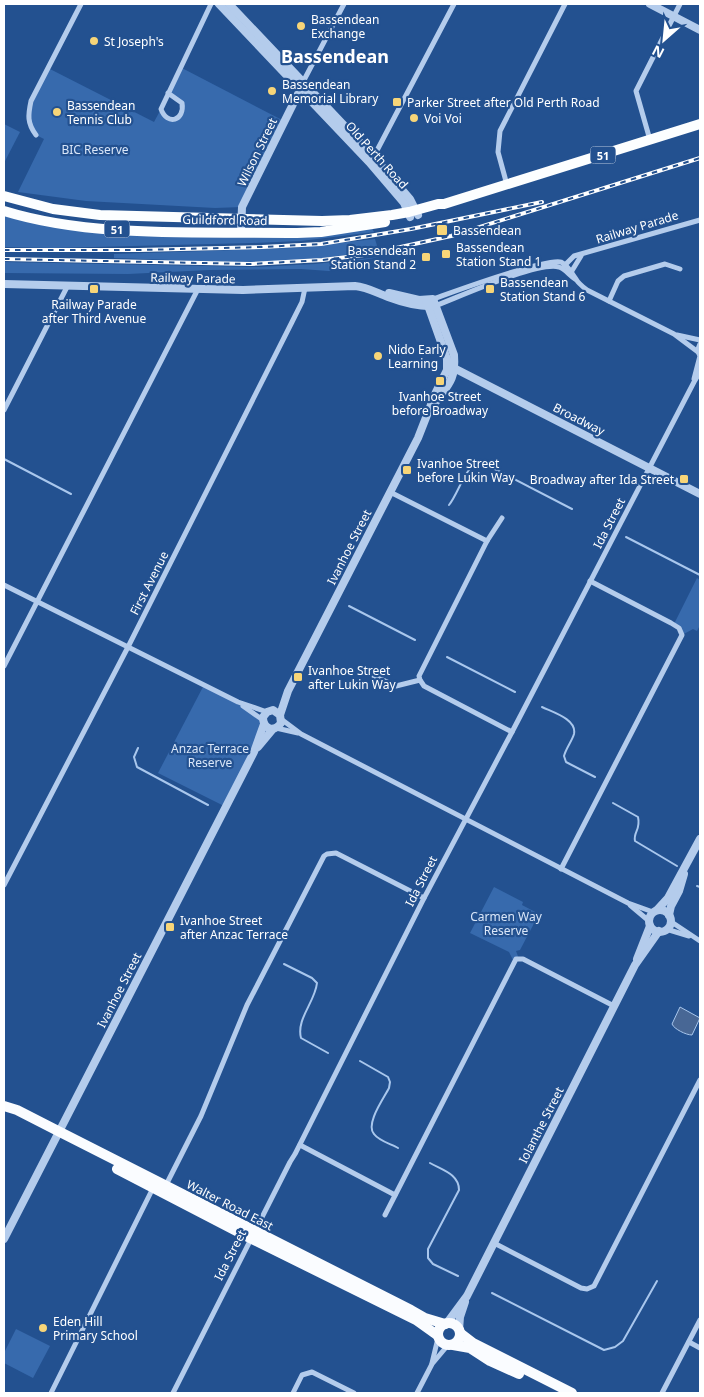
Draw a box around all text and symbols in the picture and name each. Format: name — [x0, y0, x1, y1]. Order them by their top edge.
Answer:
place label: Bassendean Exchange — [311, 11, 380, 42]
north arrow — [639, 15, 689, 65]
marker: Bassendean Exchange — [295, 20, 307, 32]
place label: St Joseph's — [104, 33, 164, 50]
marker: St Joseph's — [88, 35, 100, 47]
text: N — [648, 41, 667, 63]
district label: Bassendean — [281, 44, 389, 68]
place label: Bassendean Memorial Library — [282, 76, 379, 107]
marker: Bassendean Memorial Library — [266, 85, 278, 97]
place label: Parker Street after Old Perth Road — [407, 94, 600, 111]
marker: Parker Street after Old Perth Road — [391, 96, 403, 108]
place label: Bassendean Tennis Club — [67, 97, 136, 128]
marker: Bassendean Tennis Club — [51, 106, 63, 118]
place label: Voi Voi — [424, 110, 462, 127]
marker: Voi Voi — [408, 112, 420, 124]
street label: Wilson Street — [233, 114, 281, 189]
street label: Old Perth Road — [342, 117, 412, 193]
park label: BIC Reserve — [61, 141, 129, 158]
road number: 51 — [590, 146, 616, 164]
street label: Railway Parade — [594, 206, 681, 248]
street label: Guildford Road — [182, 211, 268, 229]
road number: 51 — [104, 220, 130, 238]
place label: Bassendean — [453, 222, 522, 239]
marker: Bassendean — [435, 223, 449, 237]
place label: Bassendean Station Stand 1 — [456, 239, 541, 270]
place label: Bassendean Station Stand 2 — [331, 242, 416, 273]
marker: Bassendean Station Stand 1 — [440, 248, 452, 260]
marker: Bassendean Station Stand 2 — [420, 251, 432, 263]
street label: Railway Parade — [150, 269, 236, 287]
place label: Bassendean Station Stand 6 — [500, 274, 585, 305]
marker: Railway Parade after Third Avenue — [88, 283, 100, 295]
marker: Bassendean Station Stand 6 — [484, 283, 496, 295]
place label: Railway Parade after Third Avenue — [42, 296, 147, 327]
place label: Nido Early Learning — [388, 341, 446, 372]
marker: Nido Early Learning — [372, 350, 384, 362]
marker: Ivanhoe Street before Broadway — [434, 375, 446, 387]
place label: Ivanhoe Street before Broadway — [392, 388, 489, 419]
street label: Broadway — [550, 399, 609, 440]
place label: Ivanhoe Street before Lukin Way — [417, 455, 516, 486]
marker: Ivanhoe Street before Lukin Way — [401, 464, 413, 476]
place label: Broadway after Ida Street — [530, 471, 675, 488]
marker: Broadway after Ida Street — [678, 473, 690, 485]
street label: Ida Street — [589, 494, 629, 551]
street label: Ivanhoe Street — [323, 506, 376, 588]
street label: First Avenue — [126, 548, 172, 618]
place label: Ivanhoe Street after Lukin Way — [308, 662, 396, 693]
marker: Ivanhoe Street after Lukin Way — [292, 671, 304, 683]
park label: Anzac Terrace Reserve — [171, 740, 249, 771]
street label: Ida Street — [401, 852, 441, 909]
park label: Carmen Way Reserve — [470, 908, 543, 939]
place label: Ivanhoe Street after Anzac Terrace — [180, 912, 288, 943]
marker: Ivanhoe Street after Anzac Terrace — [164, 921, 176, 933]
street label: Ivanhoe Street — [93, 949, 146, 1031]
street label: Iolanthe Street — [514, 1083, 568, 1166]
street label: Walter Road East — [184, 1176, 277, 1235]
street label: Ida Street — [210, 1226, 250, 1283]
place label: Eden Hill Primary School — [53, 1313, 138, 1344]
marker: Eden Hill Primary School — [37, 1322, 49, 1334]

